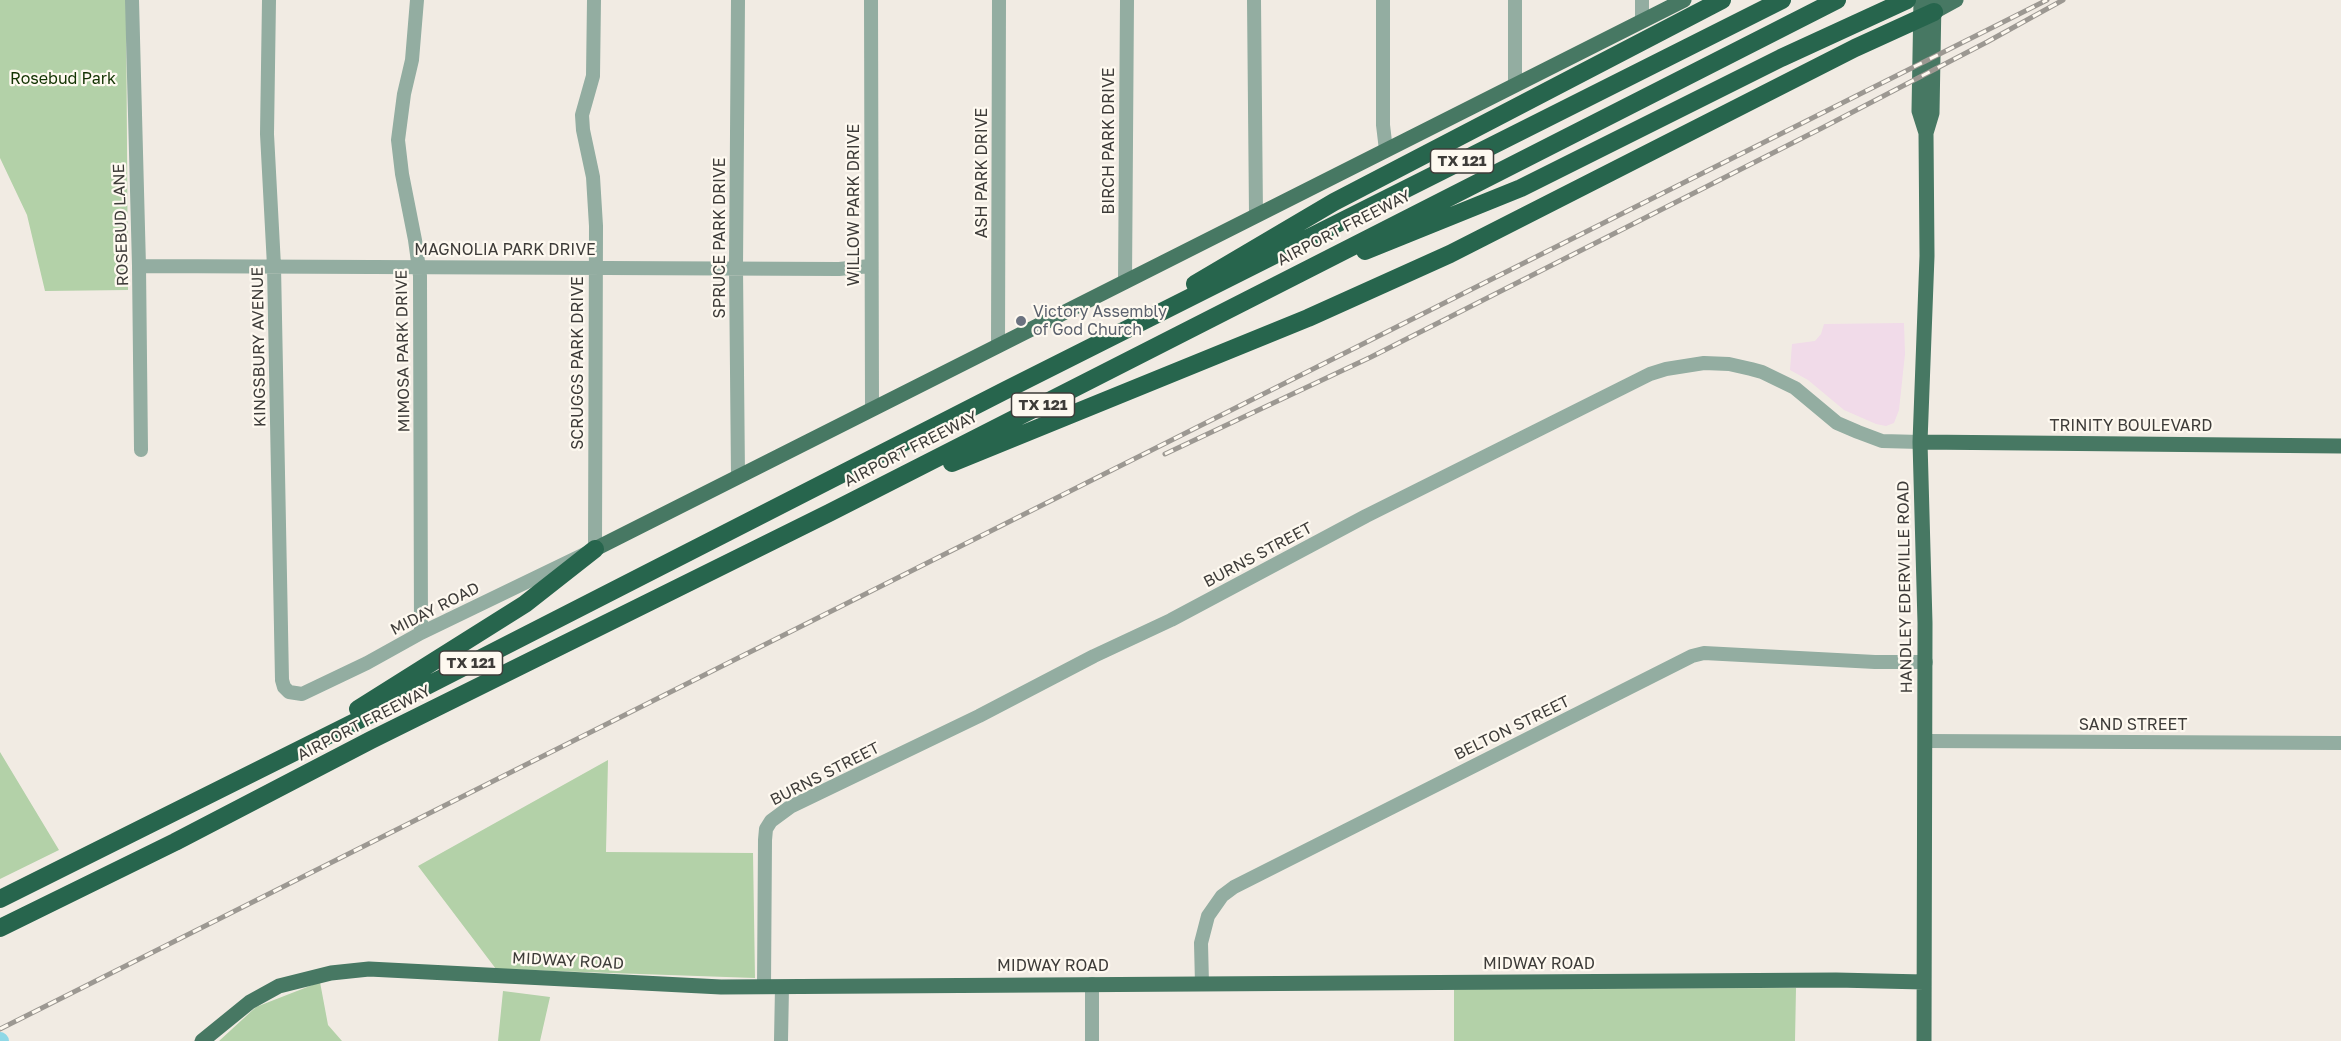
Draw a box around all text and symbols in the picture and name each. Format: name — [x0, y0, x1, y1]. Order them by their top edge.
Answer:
street label: BIRCH PARK DRIVE — [1099, 67, 1119, 215]
park label: Rosebud Park — [10, 69, 116, 89]
street label: ASH PARK DRIVE — [972, 108, 992, 238]
street label: WILLOW PARK DRIVE — [844, 124, 864, 286]
road number: TX 121 — [1430, 149, 1494, 173]
street label: SPRUCE PARK DRIVE — [710, 157, 730, 319]
street label: ROSEBUD LANE — [109, 163, 133, 287]
street label: AIRPORT FREEWAY — [1274, 186, 1414, 270]
street label: MAGNOLIA PARK DRIVE — [414, 240, 596, 260]
street label: KINGSBURY AVENUE — [248, 267, 270, 427]
street label: MIMOSA PARK DRIVE — [392, 270, 414, 432]
street label: SCRUGGS PARK DRIVE — [568, 276, 588, 450]
place label: Victory Assembly of God Church — [1033, 302, 1167, 340]
marker: Victory Assembly of God Church — [1014, 314, 1028, 328]
road number: TX 121 — [1012, 393, 1074, 417]
street label: AIRPORT FREEWAY — [841, 407, 981, 491]
street label: TRINITY BOULEVARD — [2050, 416, 2212, 436]
street label: HANDLEY EDERVILLE ROAD — [1894, 480, 1916, 694]
street label: BURNS STREET — [1200, 518, 1316, 592]
street label: MIDAY ROAD — [387, 578, 483, 640]
road number: TX 121 — [440, 651, 502, 675]
street label: AIRPORT FREEWAY — [294, 681, 434, 765]
street label: BELTON STREET — [1451, 692, 1573, 764]
street label: SAND STREET — [2079, 715, 2187, 735]
street label: BURNS STREET — [767, 738, 883, 810]
street label: MIDWAY ROAD — [512, 948, 624, 974]
street label: MIDWAY ROAD — [1483, 954, 1595, 974]
street label: MIDWAY ROAD — [997, 956, 1109, 976]

